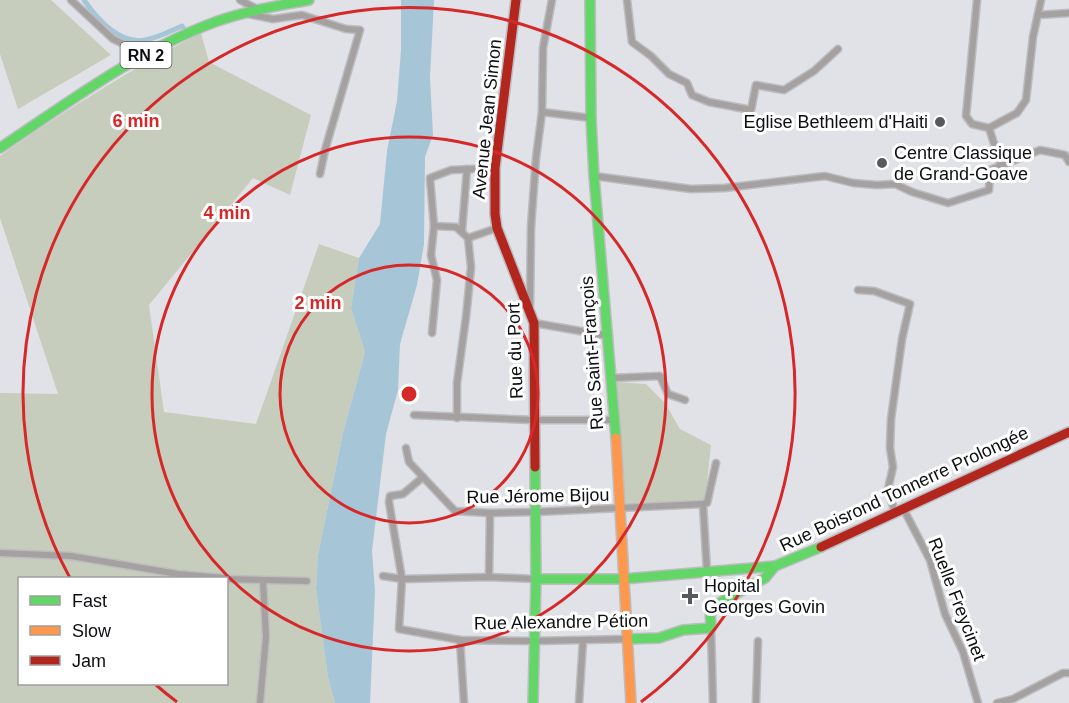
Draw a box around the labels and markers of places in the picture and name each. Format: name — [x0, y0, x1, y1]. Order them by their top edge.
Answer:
place label: Eglise Bethleem d'Haiti — [743, 112, 928, 132]
marker: Eglise Bethleem d'Haiti — [933, 115, 947, 129]
place label: Centre Classique de Grand-Goave — [894, 143, 1032, 184]
marker: Centre Classique de Grand-Goave — [875, 156, 889, 170]
centre of rings — [399, 384, 419, 404]
place label: Hopital Georges Govin — [704, 576, 825, 617]
marker: Hopital Georges Govin — [681, 587, 699, 605]

